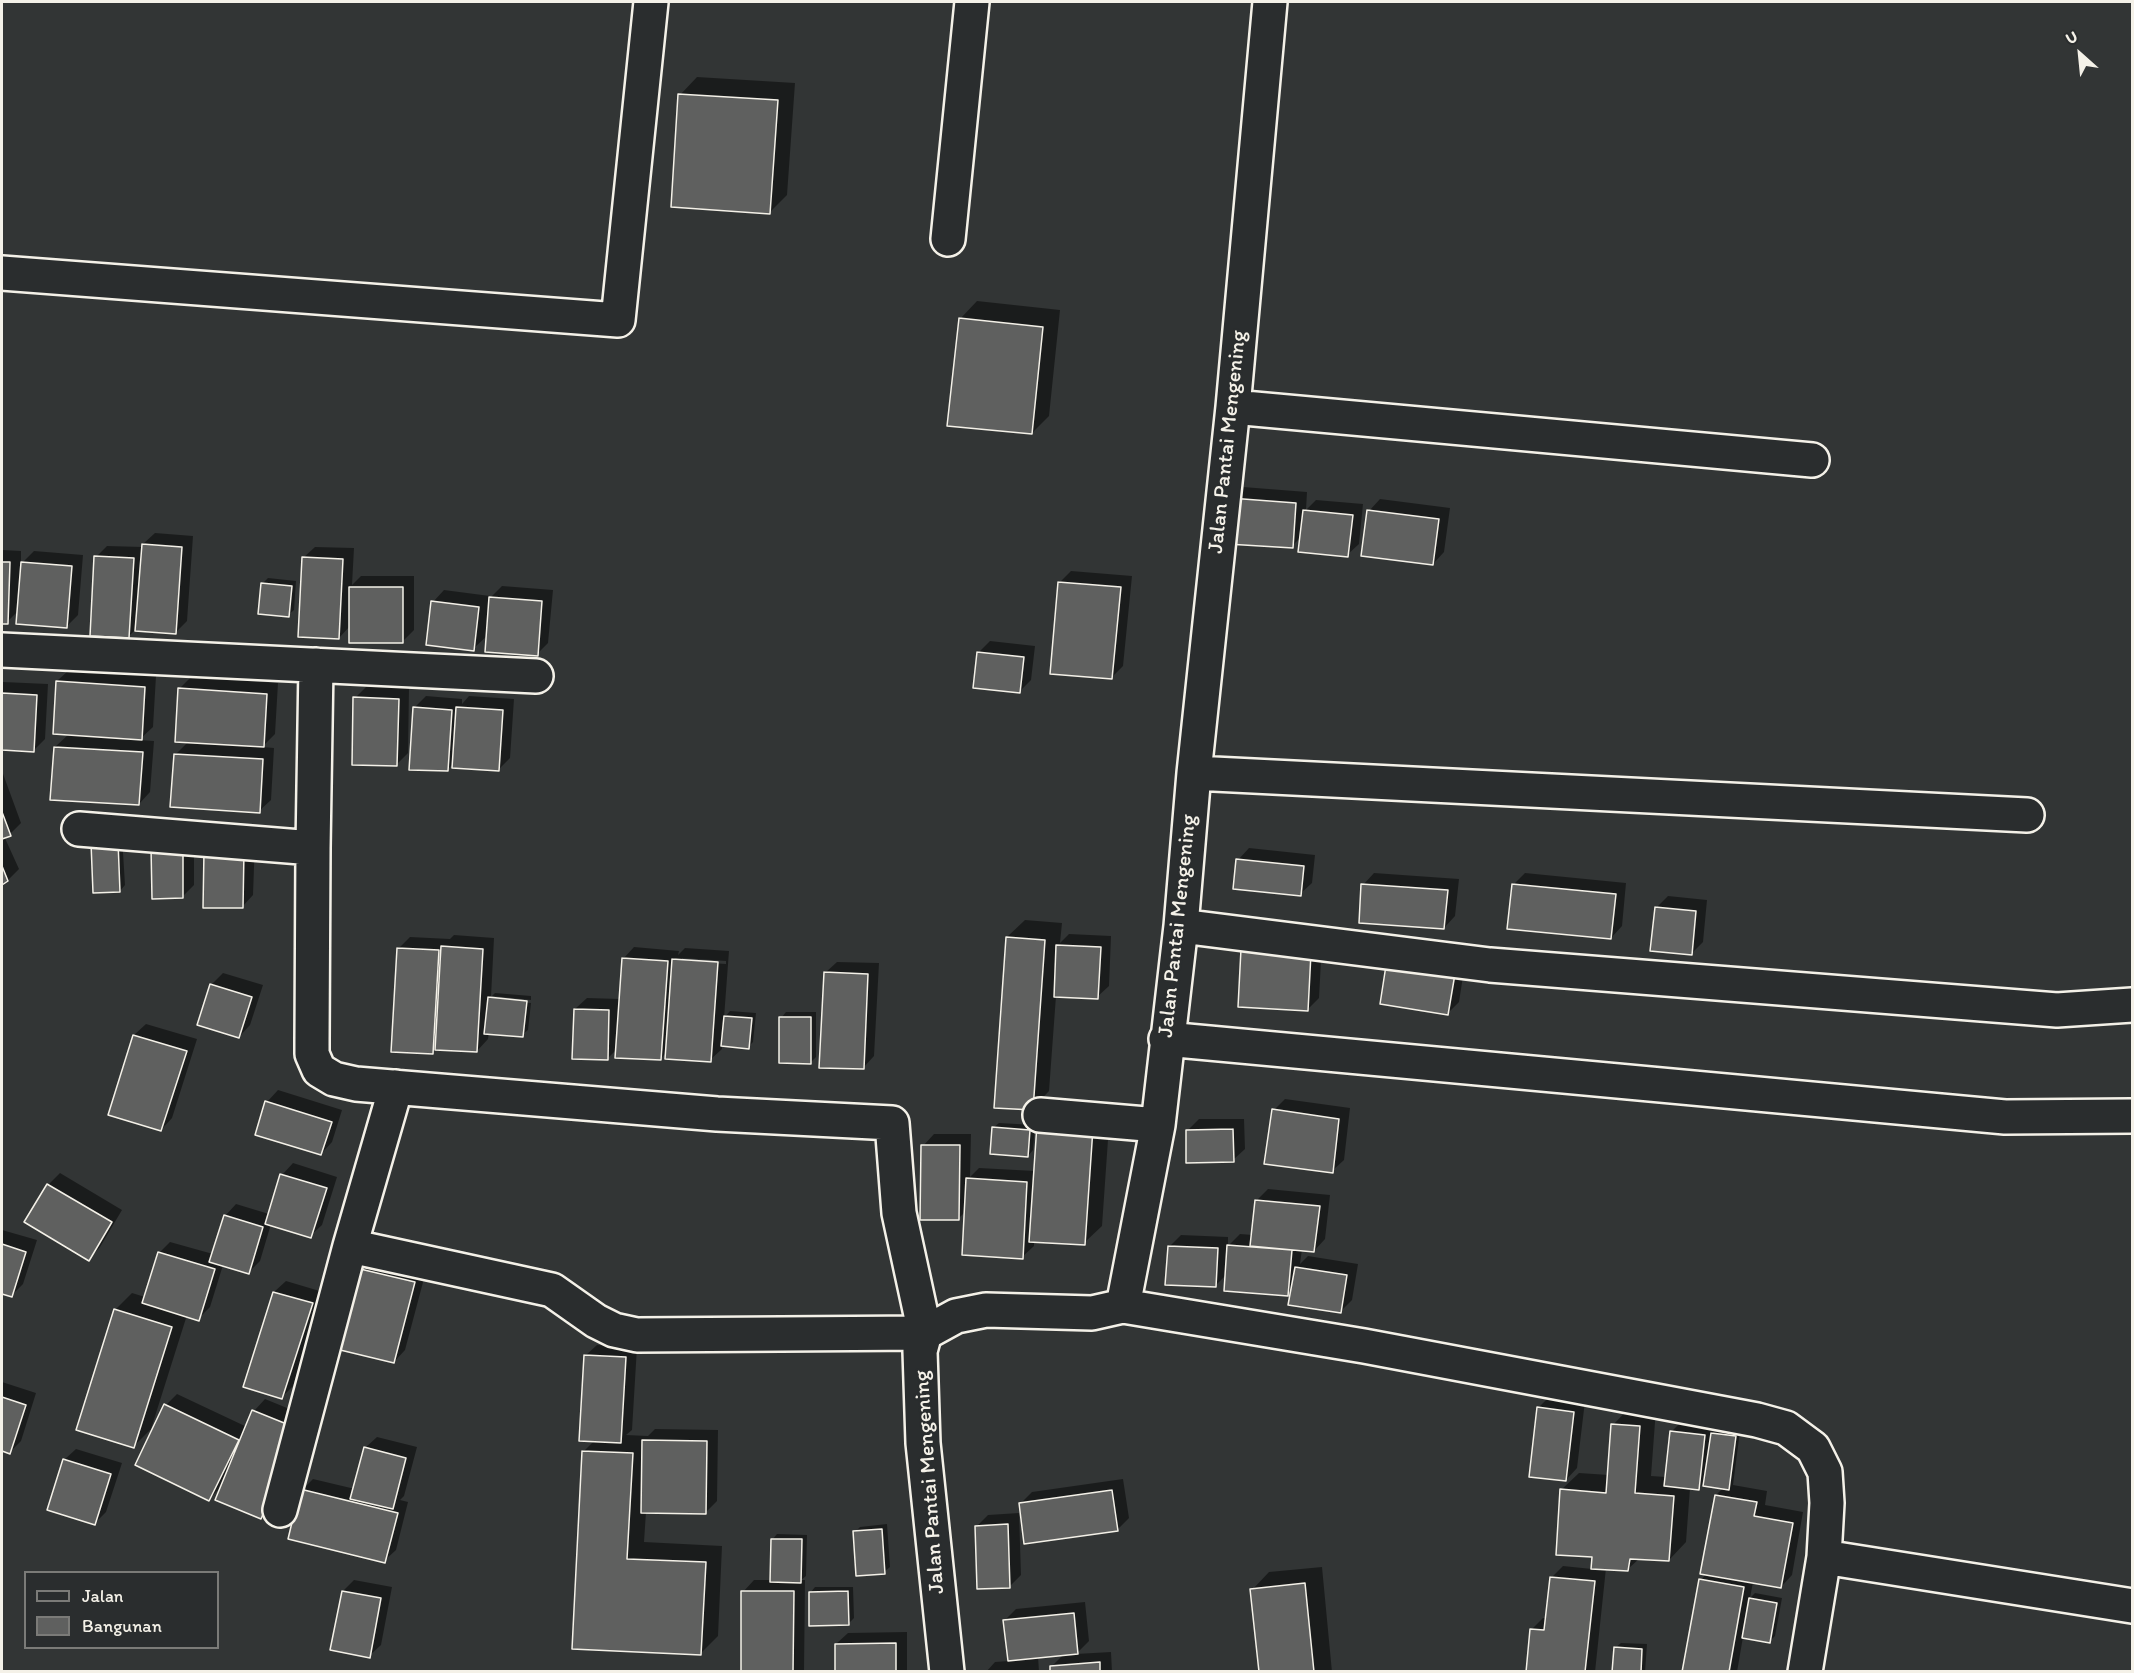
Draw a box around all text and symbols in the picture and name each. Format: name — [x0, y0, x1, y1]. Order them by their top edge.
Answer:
north arrow — [2050, 24, 2110, 84]
text: U — [2063, 27, 2081, 48]
street label: Jalan Pantai Mengening — [1203, 329, 1253, 555]
street label: Jalan Pantai Mengening — [1153, 813, 1203, 1039]
street label: Jalan Pantai Mengening — [909, 1369, 951, 1595]
legend — [24, 1571, 219, 1649]
text: Jalan — [82, 1585, 123, 1607]
text: Bangunan — [82, 1615, 162, 1637]

